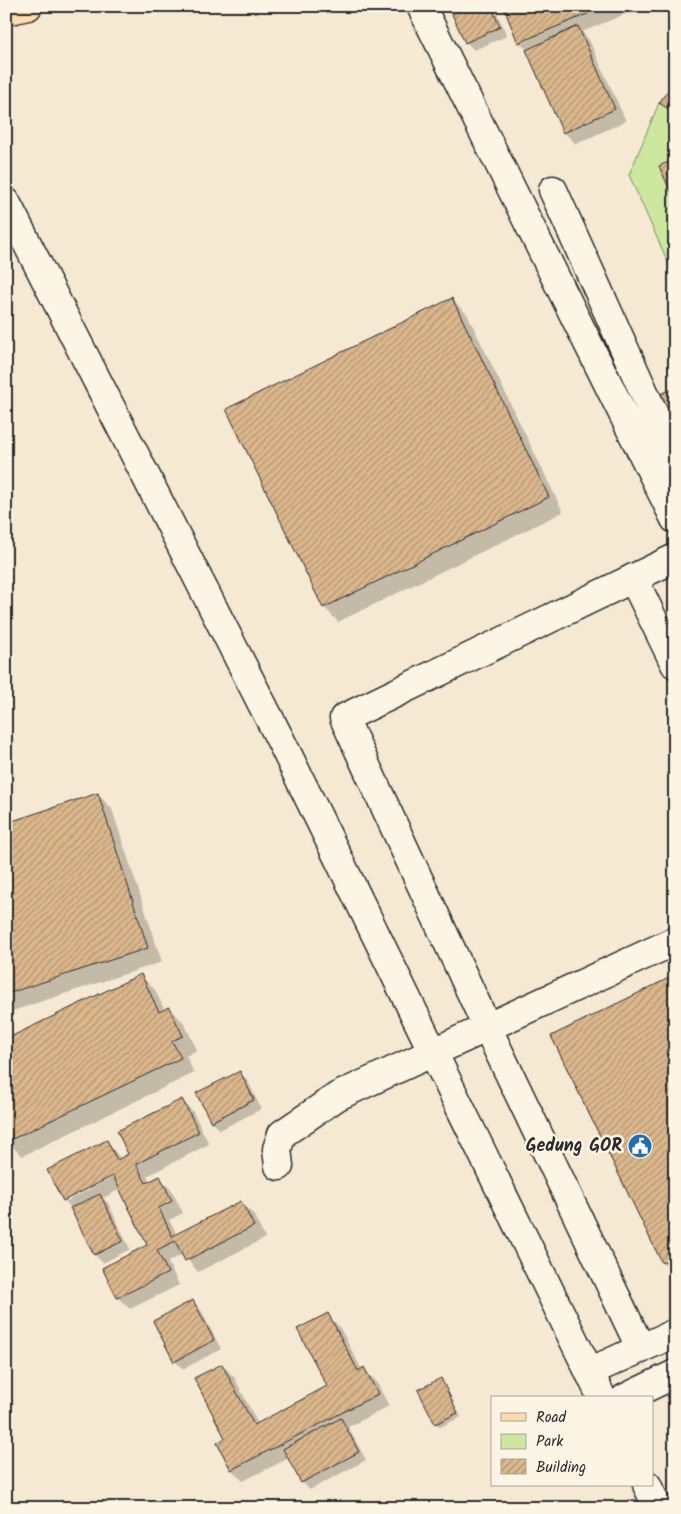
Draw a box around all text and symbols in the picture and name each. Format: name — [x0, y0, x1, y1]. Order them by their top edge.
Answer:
place label: Gedung GOR — [526, 1132, 622, 1161]
public building icon: Gedung GOR — [627, 1133, 653, 1159]
legend — [491, 1396, 654, 1486]
text: Road — [536, 1406, 567, 1430]
text: Park — [536, 1430, 564, 1454]
text: Building — [536, 1456, 586, 1480]

